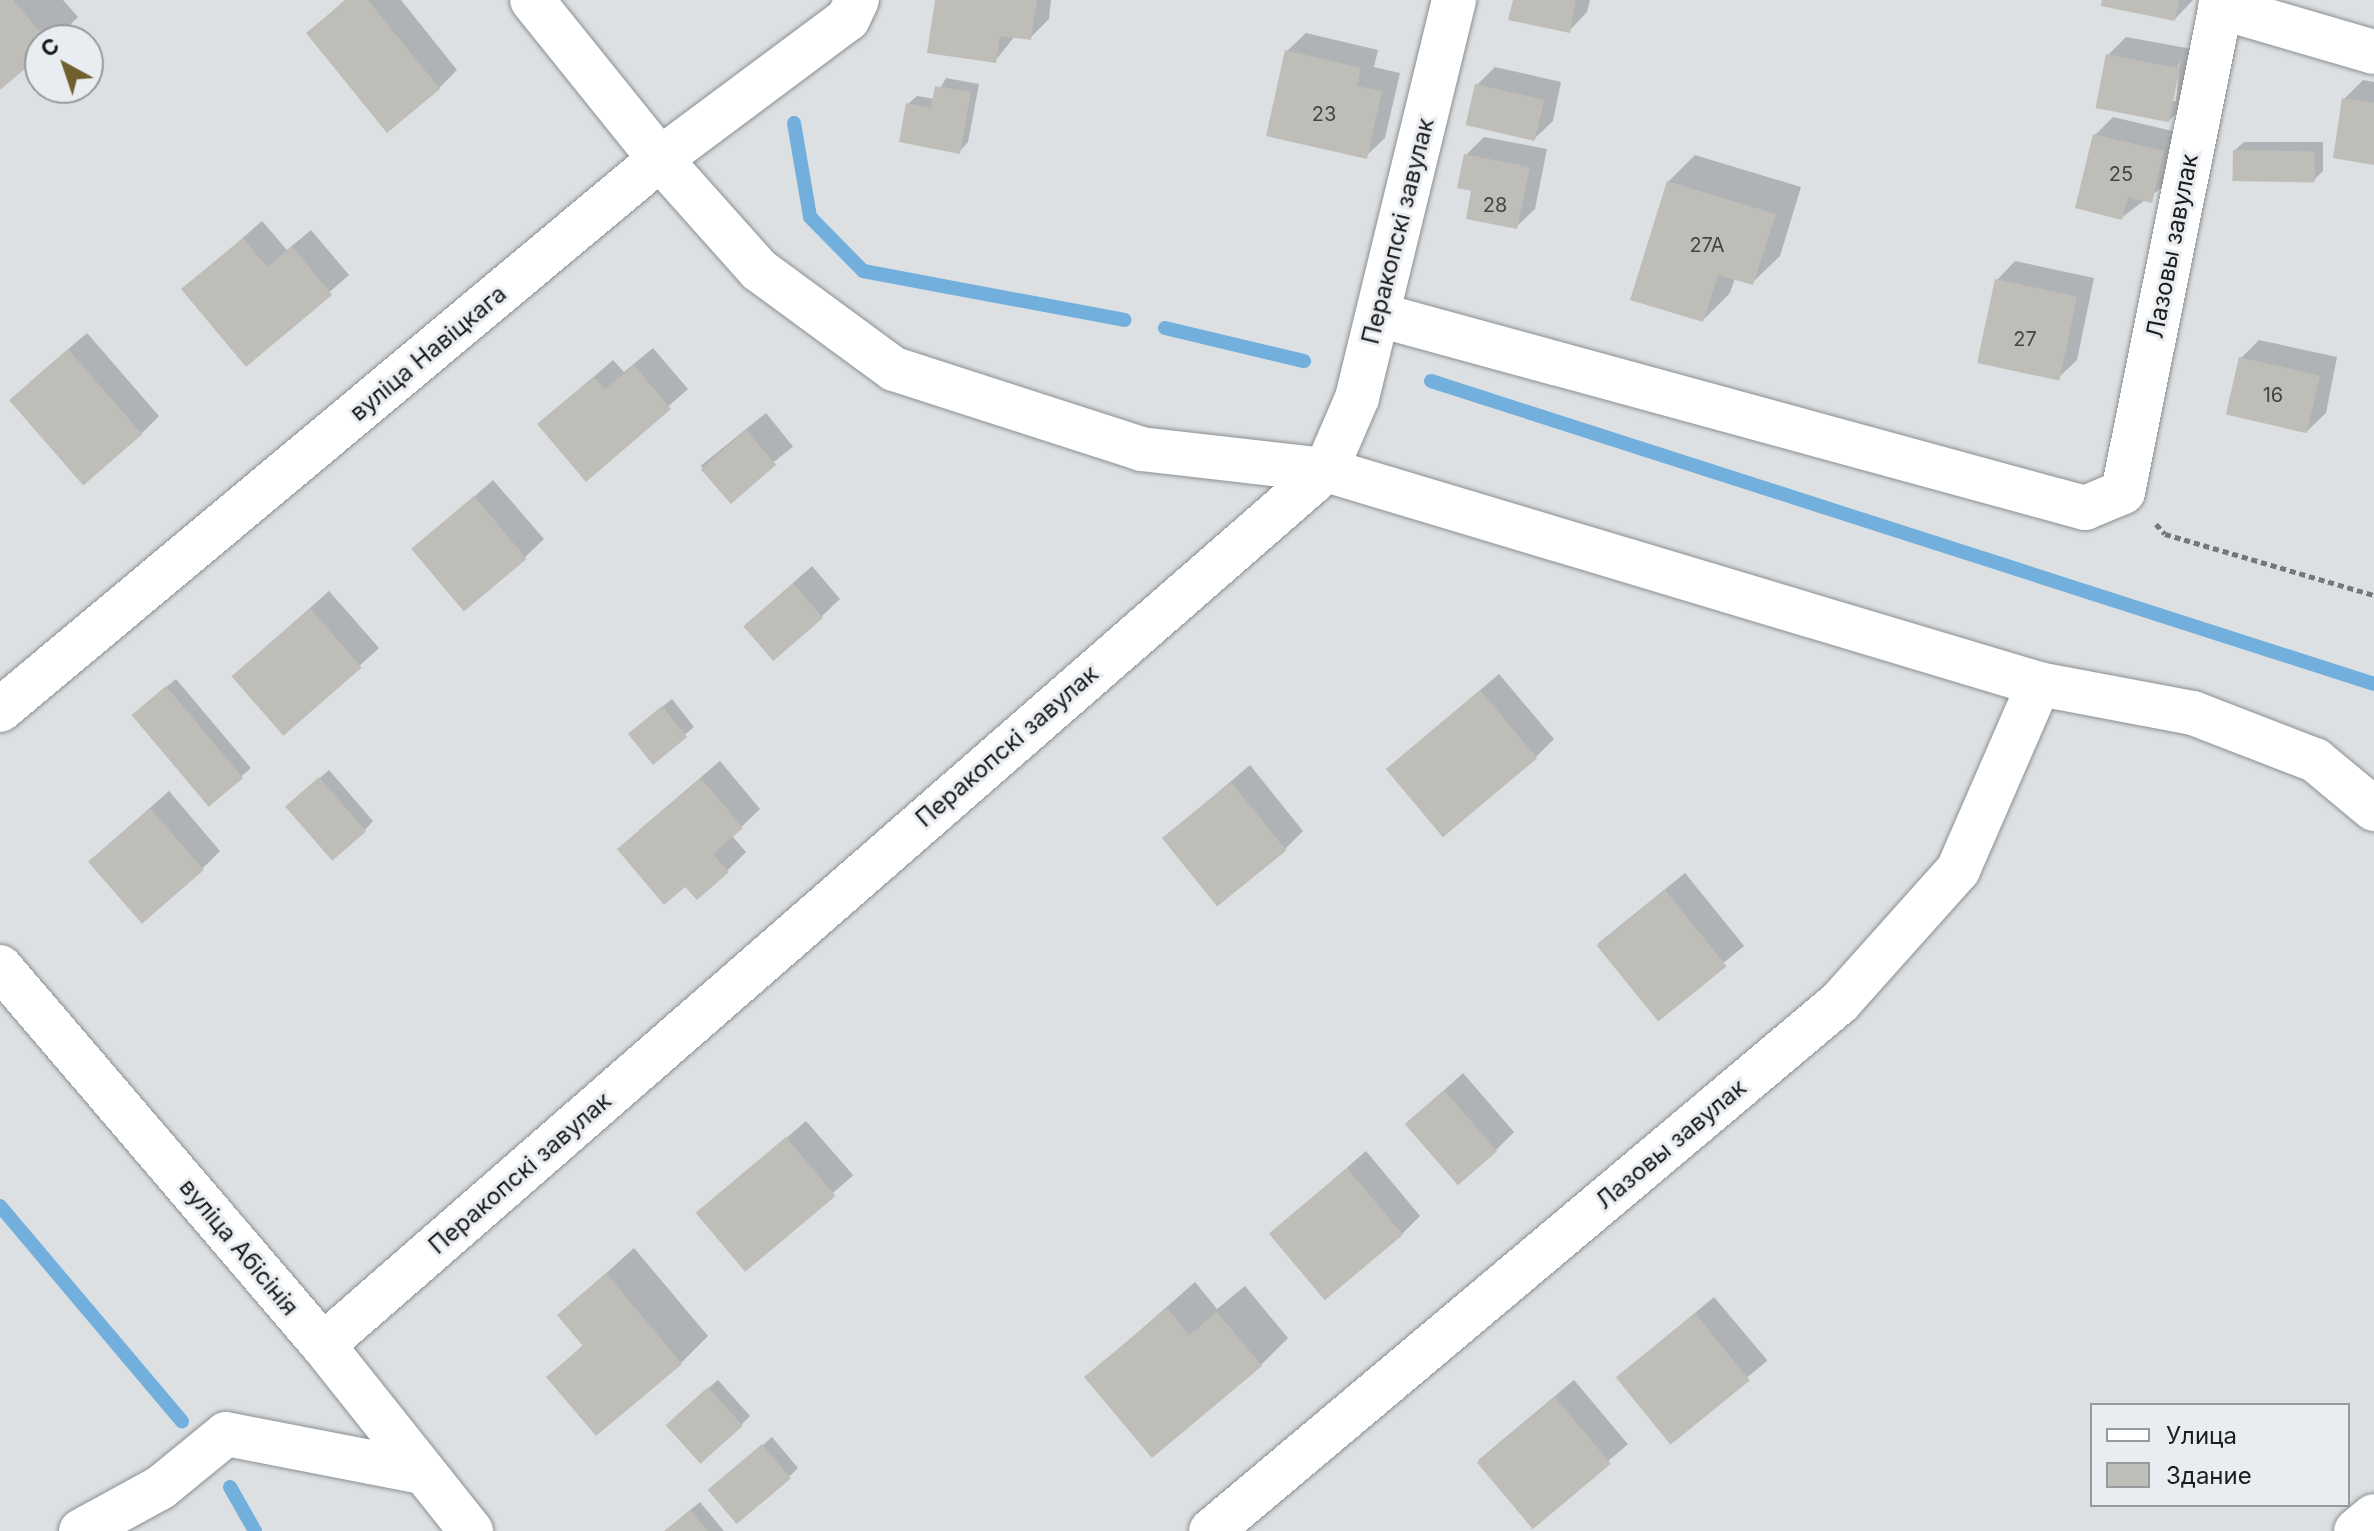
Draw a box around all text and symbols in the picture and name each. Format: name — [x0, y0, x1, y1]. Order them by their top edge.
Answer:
north arrow — [24, 24, 104, 104]
text: С — [35, 32, 64, 62]
house number: 23 — [1312, 102, 1336, 126]
street label: Перакопскі завулак — [1356, 115, 1440, 347]
street label: Лазовы завулак — [2140, 151, 2204, 341]
house number: 25 — [2109, 162, 2133, 186]
house number: 28 — [1483, 193, 1507, 217]
house number: 27А — [1689, 233, 1725, 257]
street label: вуліца Навіцкага — [344, 279, 512, 427]
house number: 27 — [2013, 327, 2037, 351]
house number: 16 — [2263, 383, 2283, 407]
street label: Перакопскі завулак — [910, 659, 1104, 833]
street label: Лазовы завулак — [1590, 1073, 1752, 1215]
street label: Перакопскі завулак — [423, 1086, 617, 1260]
street label: вуліца Абісінія — [173, 1173, 305, 1321]
legend — [2090, 1403, 2350, 1507]
text: Улица — [2166, 1421, 2237, 1450]
text: Здание — [2166, 1461, 2252, 1490]

